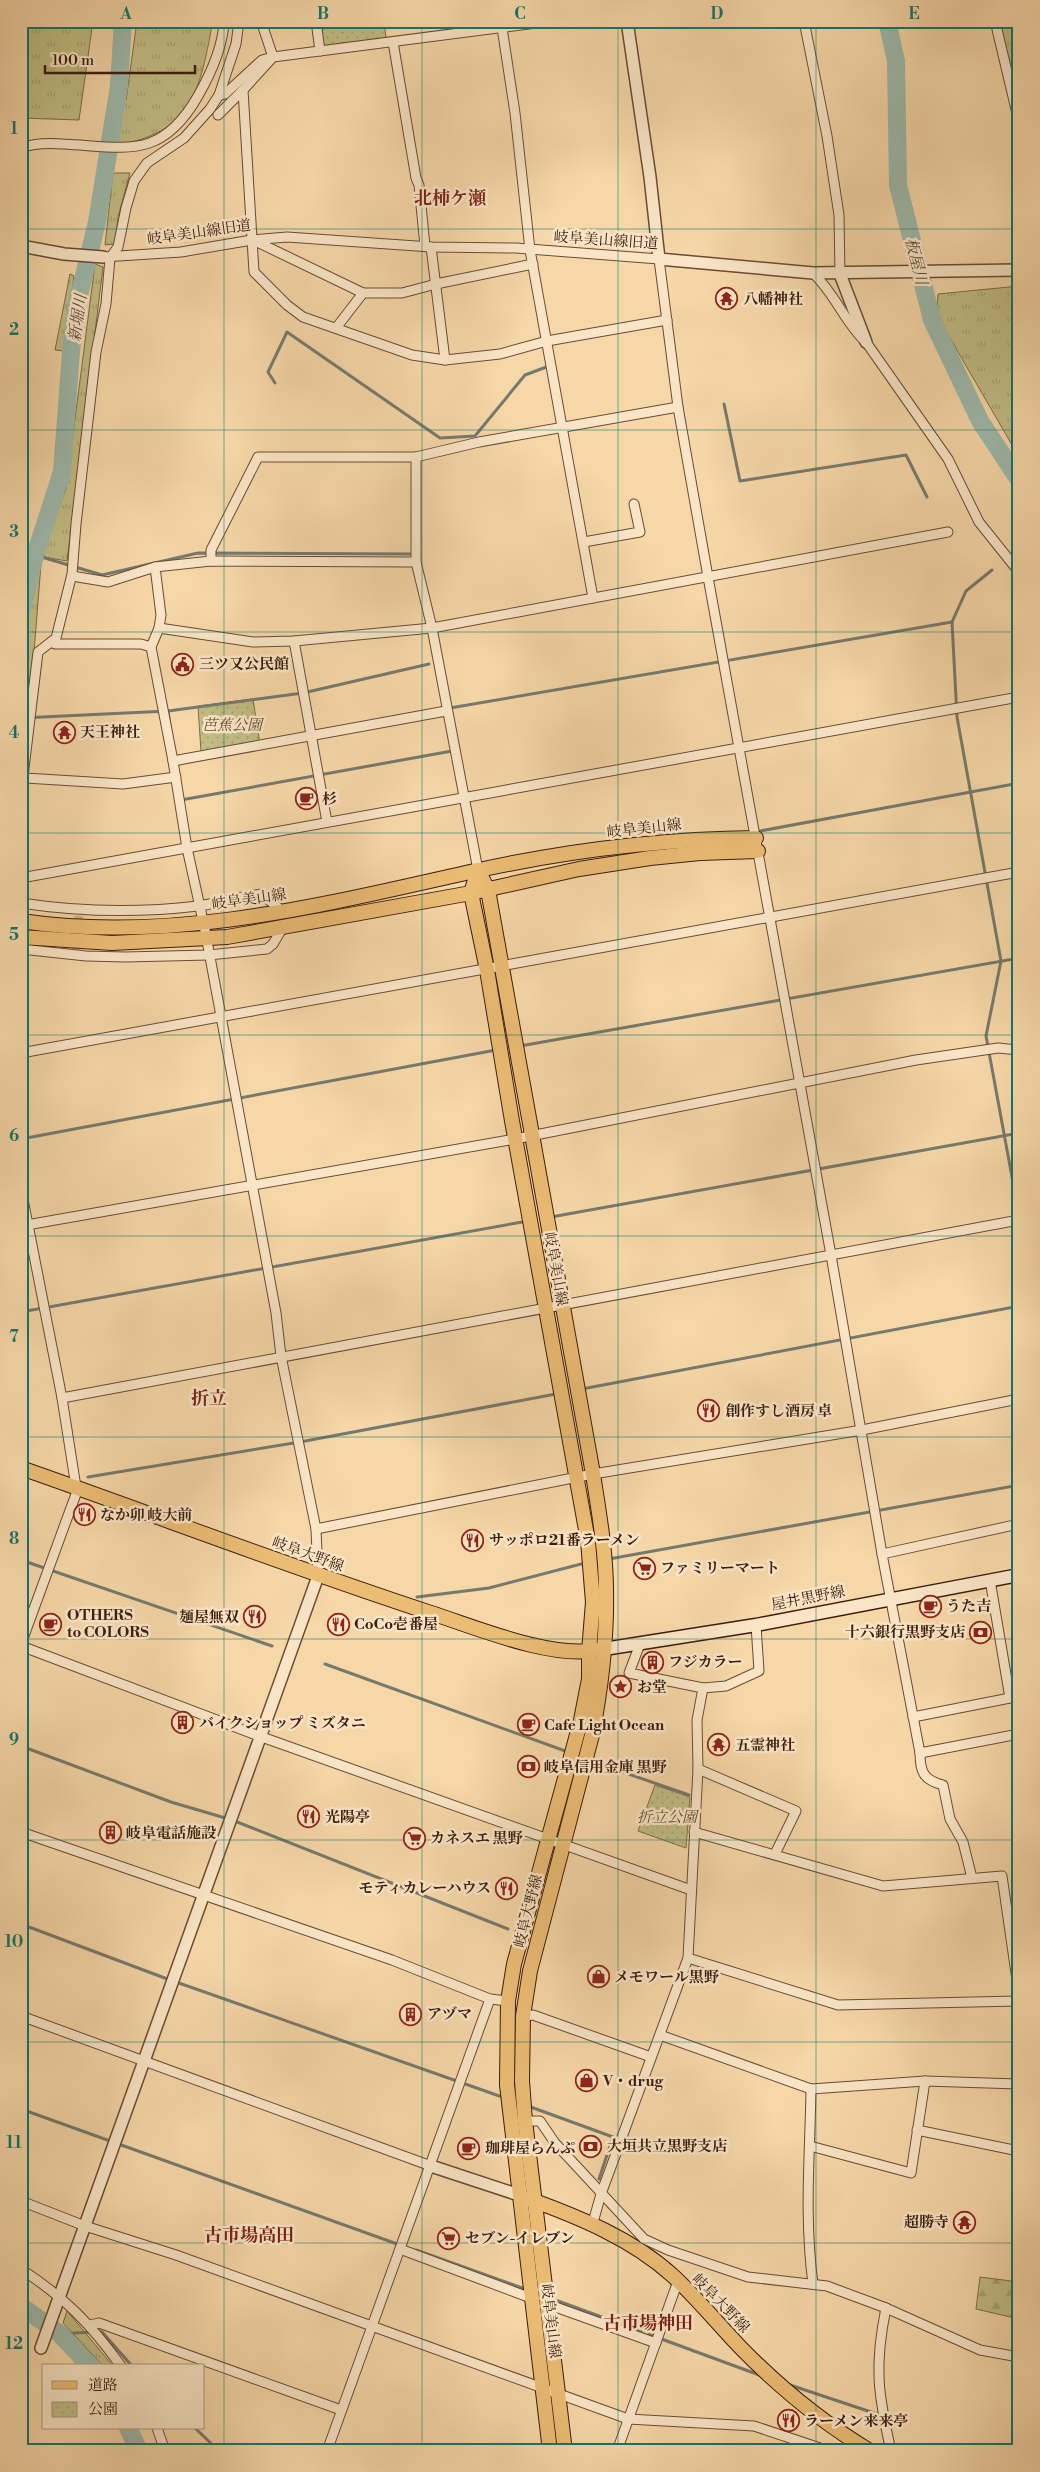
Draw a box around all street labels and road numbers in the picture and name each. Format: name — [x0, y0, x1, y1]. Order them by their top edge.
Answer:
street label: 岐阜美山線旧道 — [146, 216, 252, 249]
street label: 岐阜美山線旧道 — [553, 227, 659, 254]
street label: 岐阜美山線 — [606, 815, 682, 842]
street label: 岐阜美山線 — [211, 885, 288, 914]
street label: 岐阜美山線 — [540, 1230, 571, 1308]
street label: 岐阜大野線 — [269, 1533, 346, 1576]
street label: 屋井黒野線 — [769, 1582, 847, 1615]
street label: 岐阜大野線 — [510, 1872, 547, 1950]
street label: 岐阜大野線 — [688, 2270, 754, 2337]
street label: 岐阜美山線 — [537, 2283, 565, 2359]

